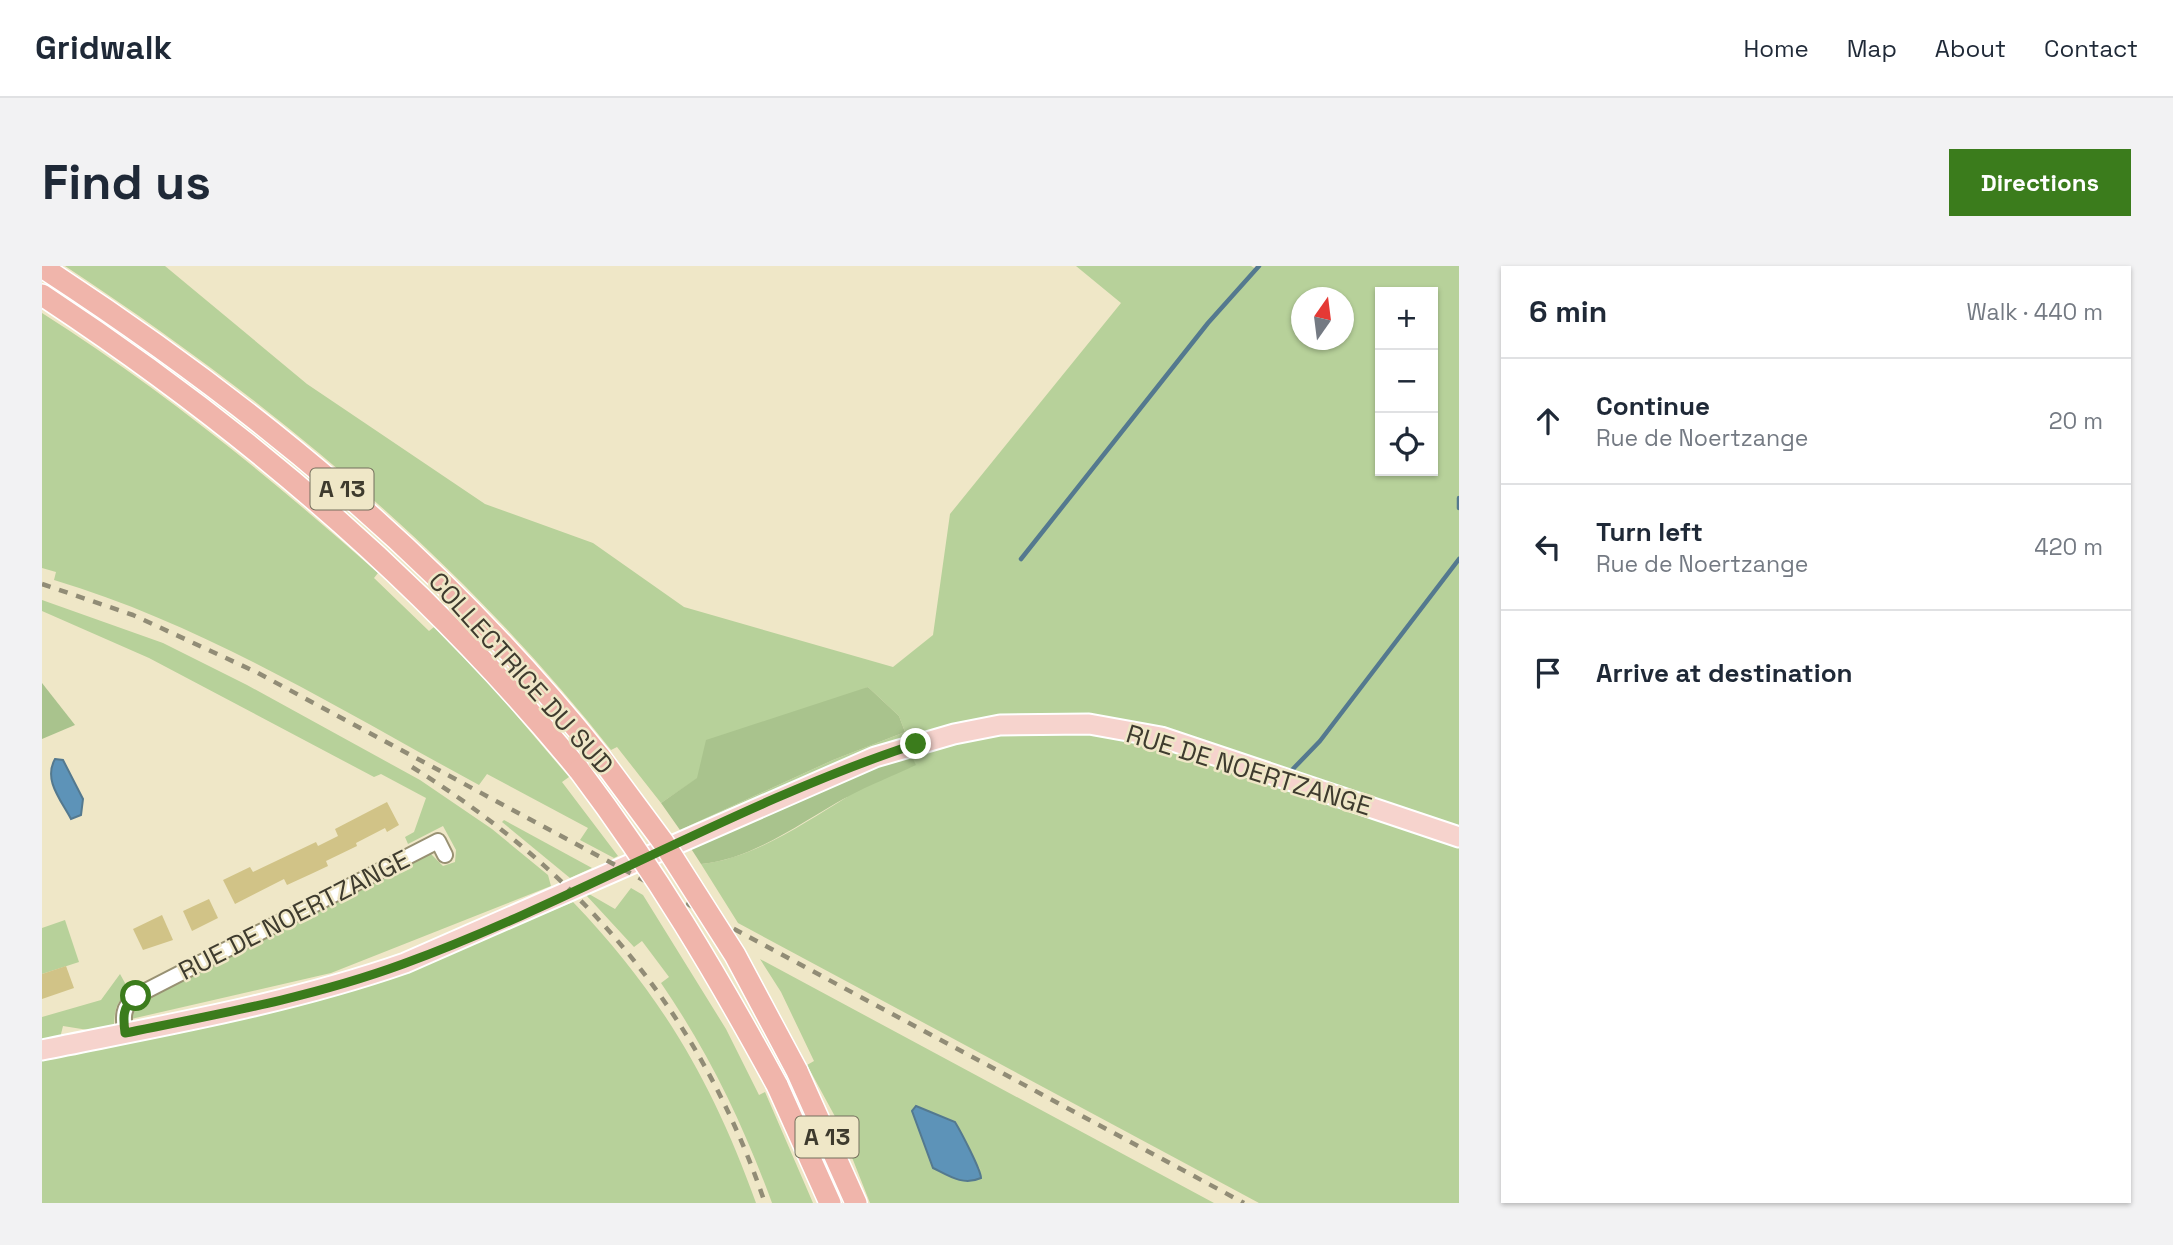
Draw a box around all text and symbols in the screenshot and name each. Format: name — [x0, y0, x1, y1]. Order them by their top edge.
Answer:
text: Gridwalk — [35, 27, 172, 69]
text: Home — [1743, 33, 1809, 64]
text: Map — [1847, 33, 1897, 64]
text: About — [1935, 33, 2006, 64]
text: Contact — [2044, 33, 2138, 64]
button: Directions — [1949, 149, 2131, 216]
text: Find us — [42, 151, 211, 213]
north arrow — [1291, 287, 1354, 350]
map controls — [1375, 287, 1438, 476]
button: + — [1375, 287, 1438, 350]
text: 6 min — [1529, 292, 1607, 331]
text: Walk · 440 m — [1967, 297, 2103, 327]
button: − — [1375, 350, 1438, 413]
text: Continue — [1596, 389, 1710, 423]
icon: ahead — [1529, 402, 1567, 440]
text: 20 m — [2049, 406, 2103, 436]
button: locate — [1375, 413, 1438, 476]
text: Rue de Noertzange — [1596, 423, 1808, 453]
road number: A 13 — [310, 468, 374, 510]
text: Turn left — [1596, 515, 1703, 549]
icon: left — [1529, 528, 1567, 566]
text: 420 m — [2034, 532, 2103, 562]
text: Rue de Noertzange — [1596, 549, 1808, 579]
street label: COLLECTRICE DU SUD — [421, 565, 621, 781]
icon: arrive — [1529, 654, 1567, 692]
text: Arrive at destination — [1596, 656, 1853, 690]
street label: RUE DE NOERTZANGE — [1122, 716, 1376, 824]
route end — [900, 728, 931, 759]
street label: RUE DE NOERTZANGE — [173, 842, 415, 988]
route start — [120, 980, 151, 1011]
road number: A 13 — [796, 1116, 858, 1158]

